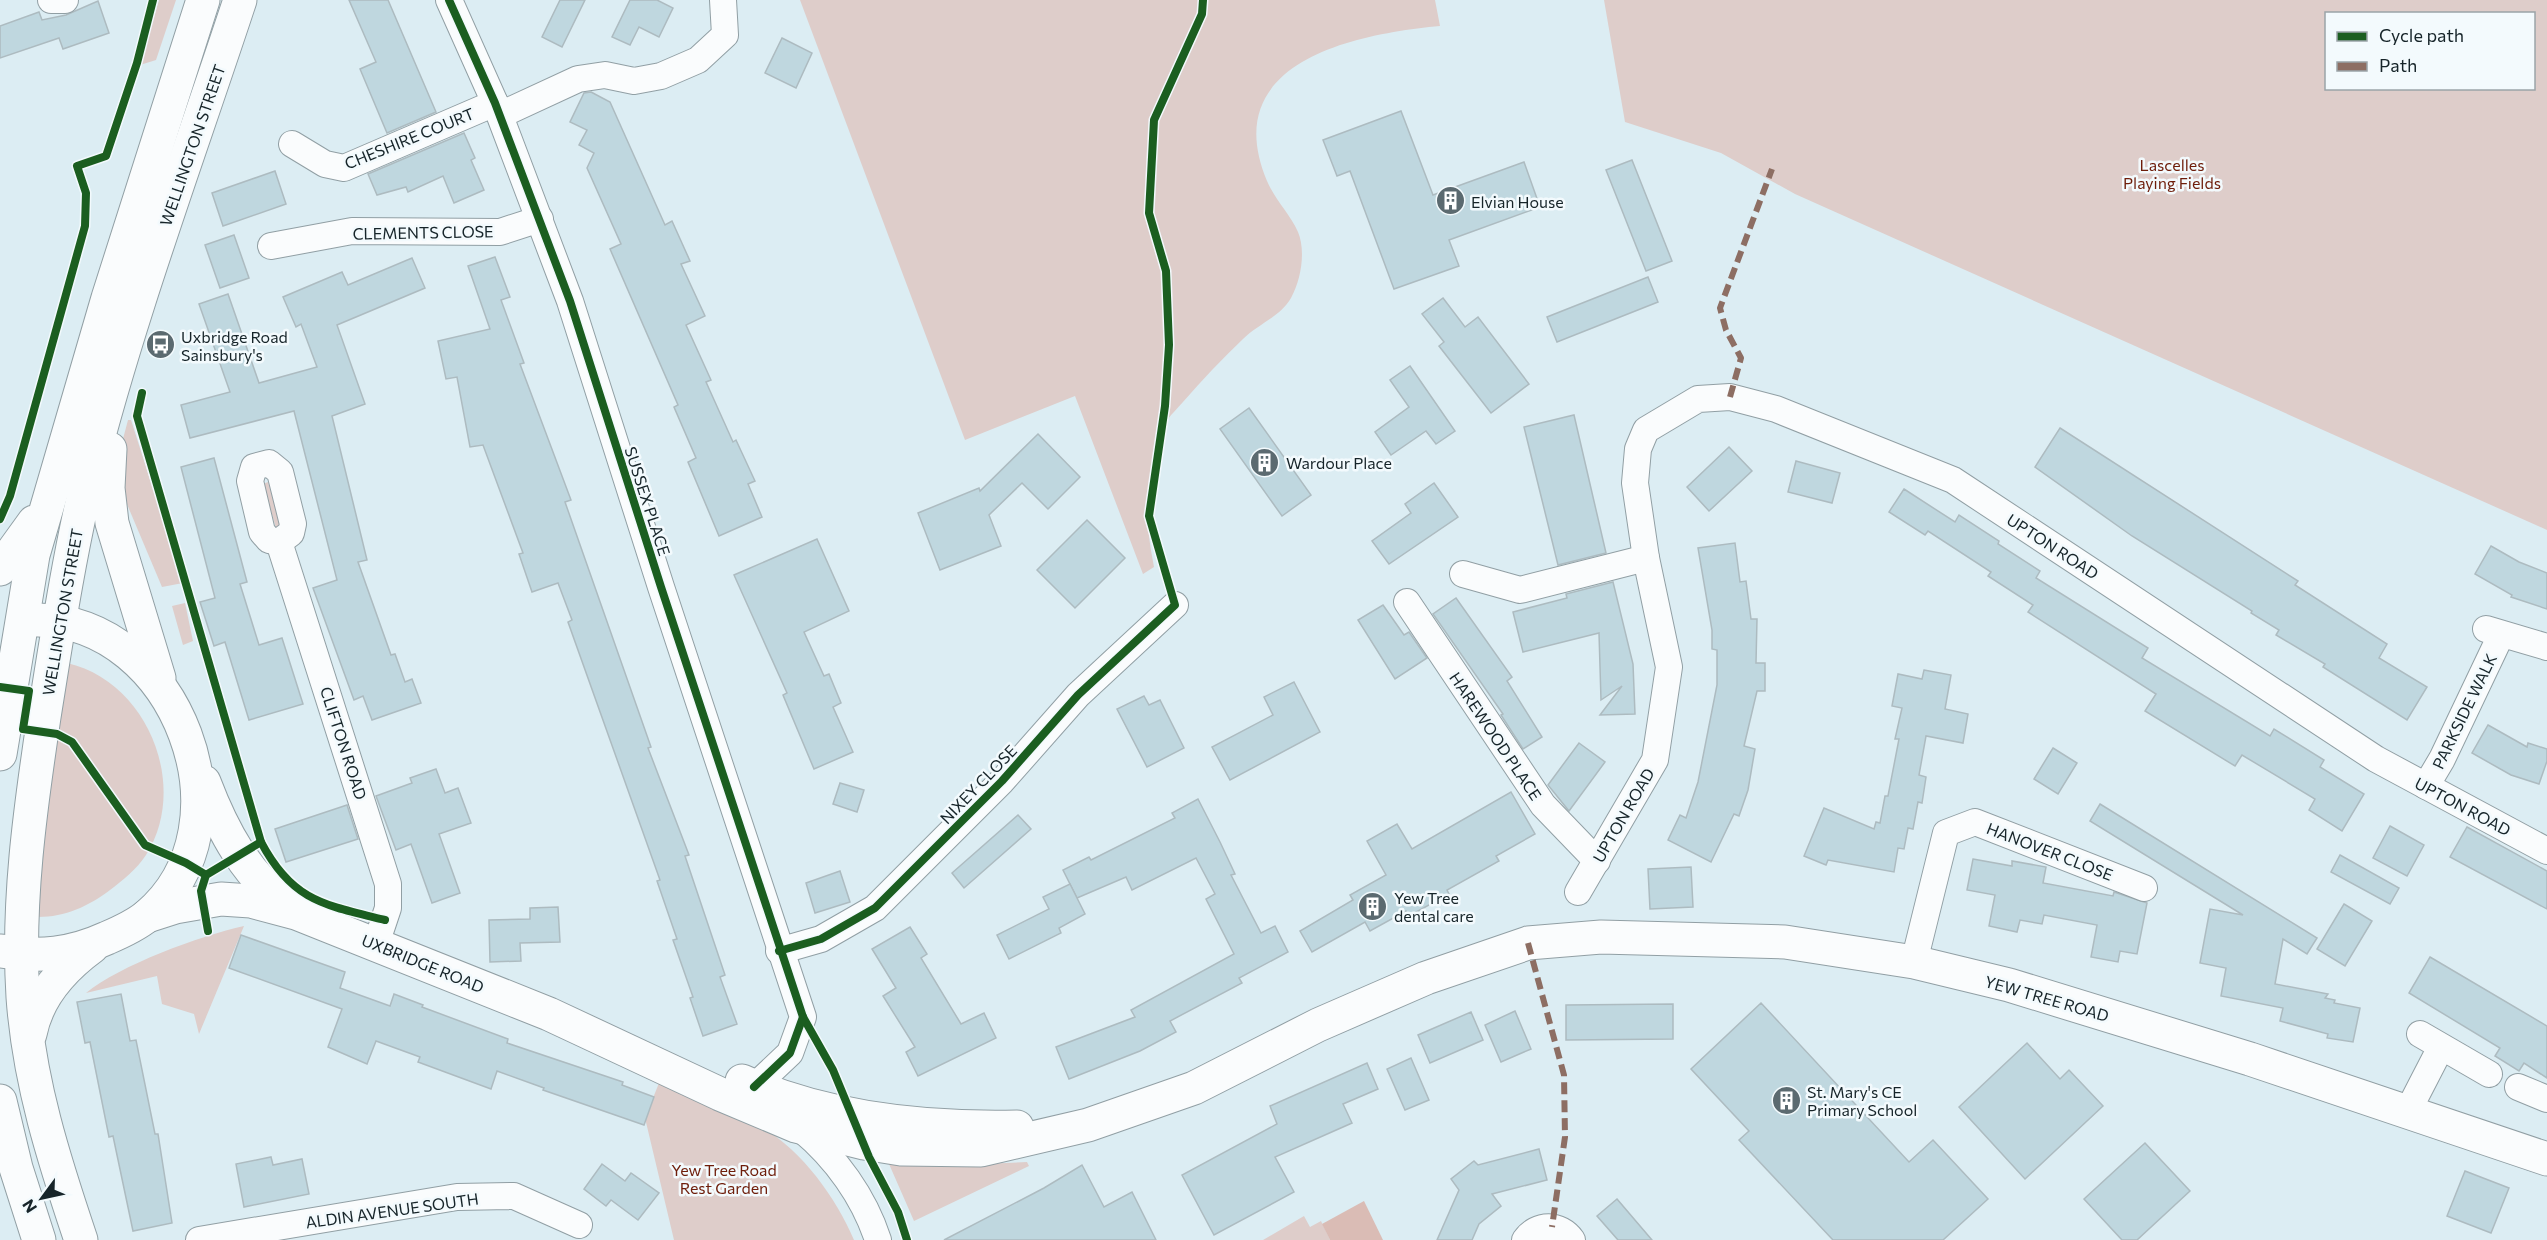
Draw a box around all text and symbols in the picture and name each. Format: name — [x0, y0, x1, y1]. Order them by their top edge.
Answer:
legend — [2325, 12, 2535, 90]
text: Cycle path — [2379, 24, 2464, 46]
text: Path — [2379, 54, 2417, 76]
street label: WELLINGTON STREET — [155, 62, 229, 228]
street label: CHESHIRE COURT — [341, 103, 477, 173]
park label: Lascelles Playing Fields — [2123, 155, 2221, 192]
building icon: Elvian House — [1434, 185, 1466, 217]
place label: Elvian House — [1471, 192, 1564, 211]
street label: CLEMENTS CLOSE — [352, 221, 494, 243]
place label: Uxbridge Road Sainsbury's — [181, 327, 288, 364]
bus stop icon: Uxbridge Road Sainsbury's — [144, 329, 176, 361]
street label: SUSSEX PLACE — [621, 444, 675, 558]
building icon: Wardour Place — [1249, 446, 1281, 478]
place label: Wardour Place — [1286, 453, 1392, 472]
street label: UPTON ROAD — [2004, 509, 2102, 583]
street label: WELLINGTON STREET — [38, 527, 86, 697]
street label: PARKSIDE WALK — [2428, 650, 2500, 772]
street label: HAREWOOD PLACE — [1446, 668, 1546, 804]
street label: CLIFTON ROAD — [317, 684, 371, 802]
street label: NIXEY CLOSE — [936, 741, 1020, 827]
street label: UPTON ROAD — [1588, 765, 1658, 865]
street label: UPTON ROAD — [2412, 773, 2514, 839]
street label: HANOVER CLOSE — [1984, 818, 2116, 884]
place label: Yew Tree dental care — [1394, 888, 1474, 925]
building icon: Yew Tree dental care — [1357, 890, 1389, 922]
street label: UXBRIDGE ROAD — [359, 930, 487, 996]
street label: YEW TREE ROAD — [1983, 971, 2111, 1025]
place label: St. Mary's CE Primary School — [1807, 1082, 1917, 1119]
building icon: St. Mary's CE Primary School — [1770, 1084, 1802, 1116]
park label: Yew Tree Road Rest Garden — [671, 1160, 777, 1197]
north arrow — [12, 1168, 72, 1228]
street label: ALDIN AVENUE SOUTH — [304, 1188, 480, 1232]
text: N — [18, 1196, 40, 1217]

